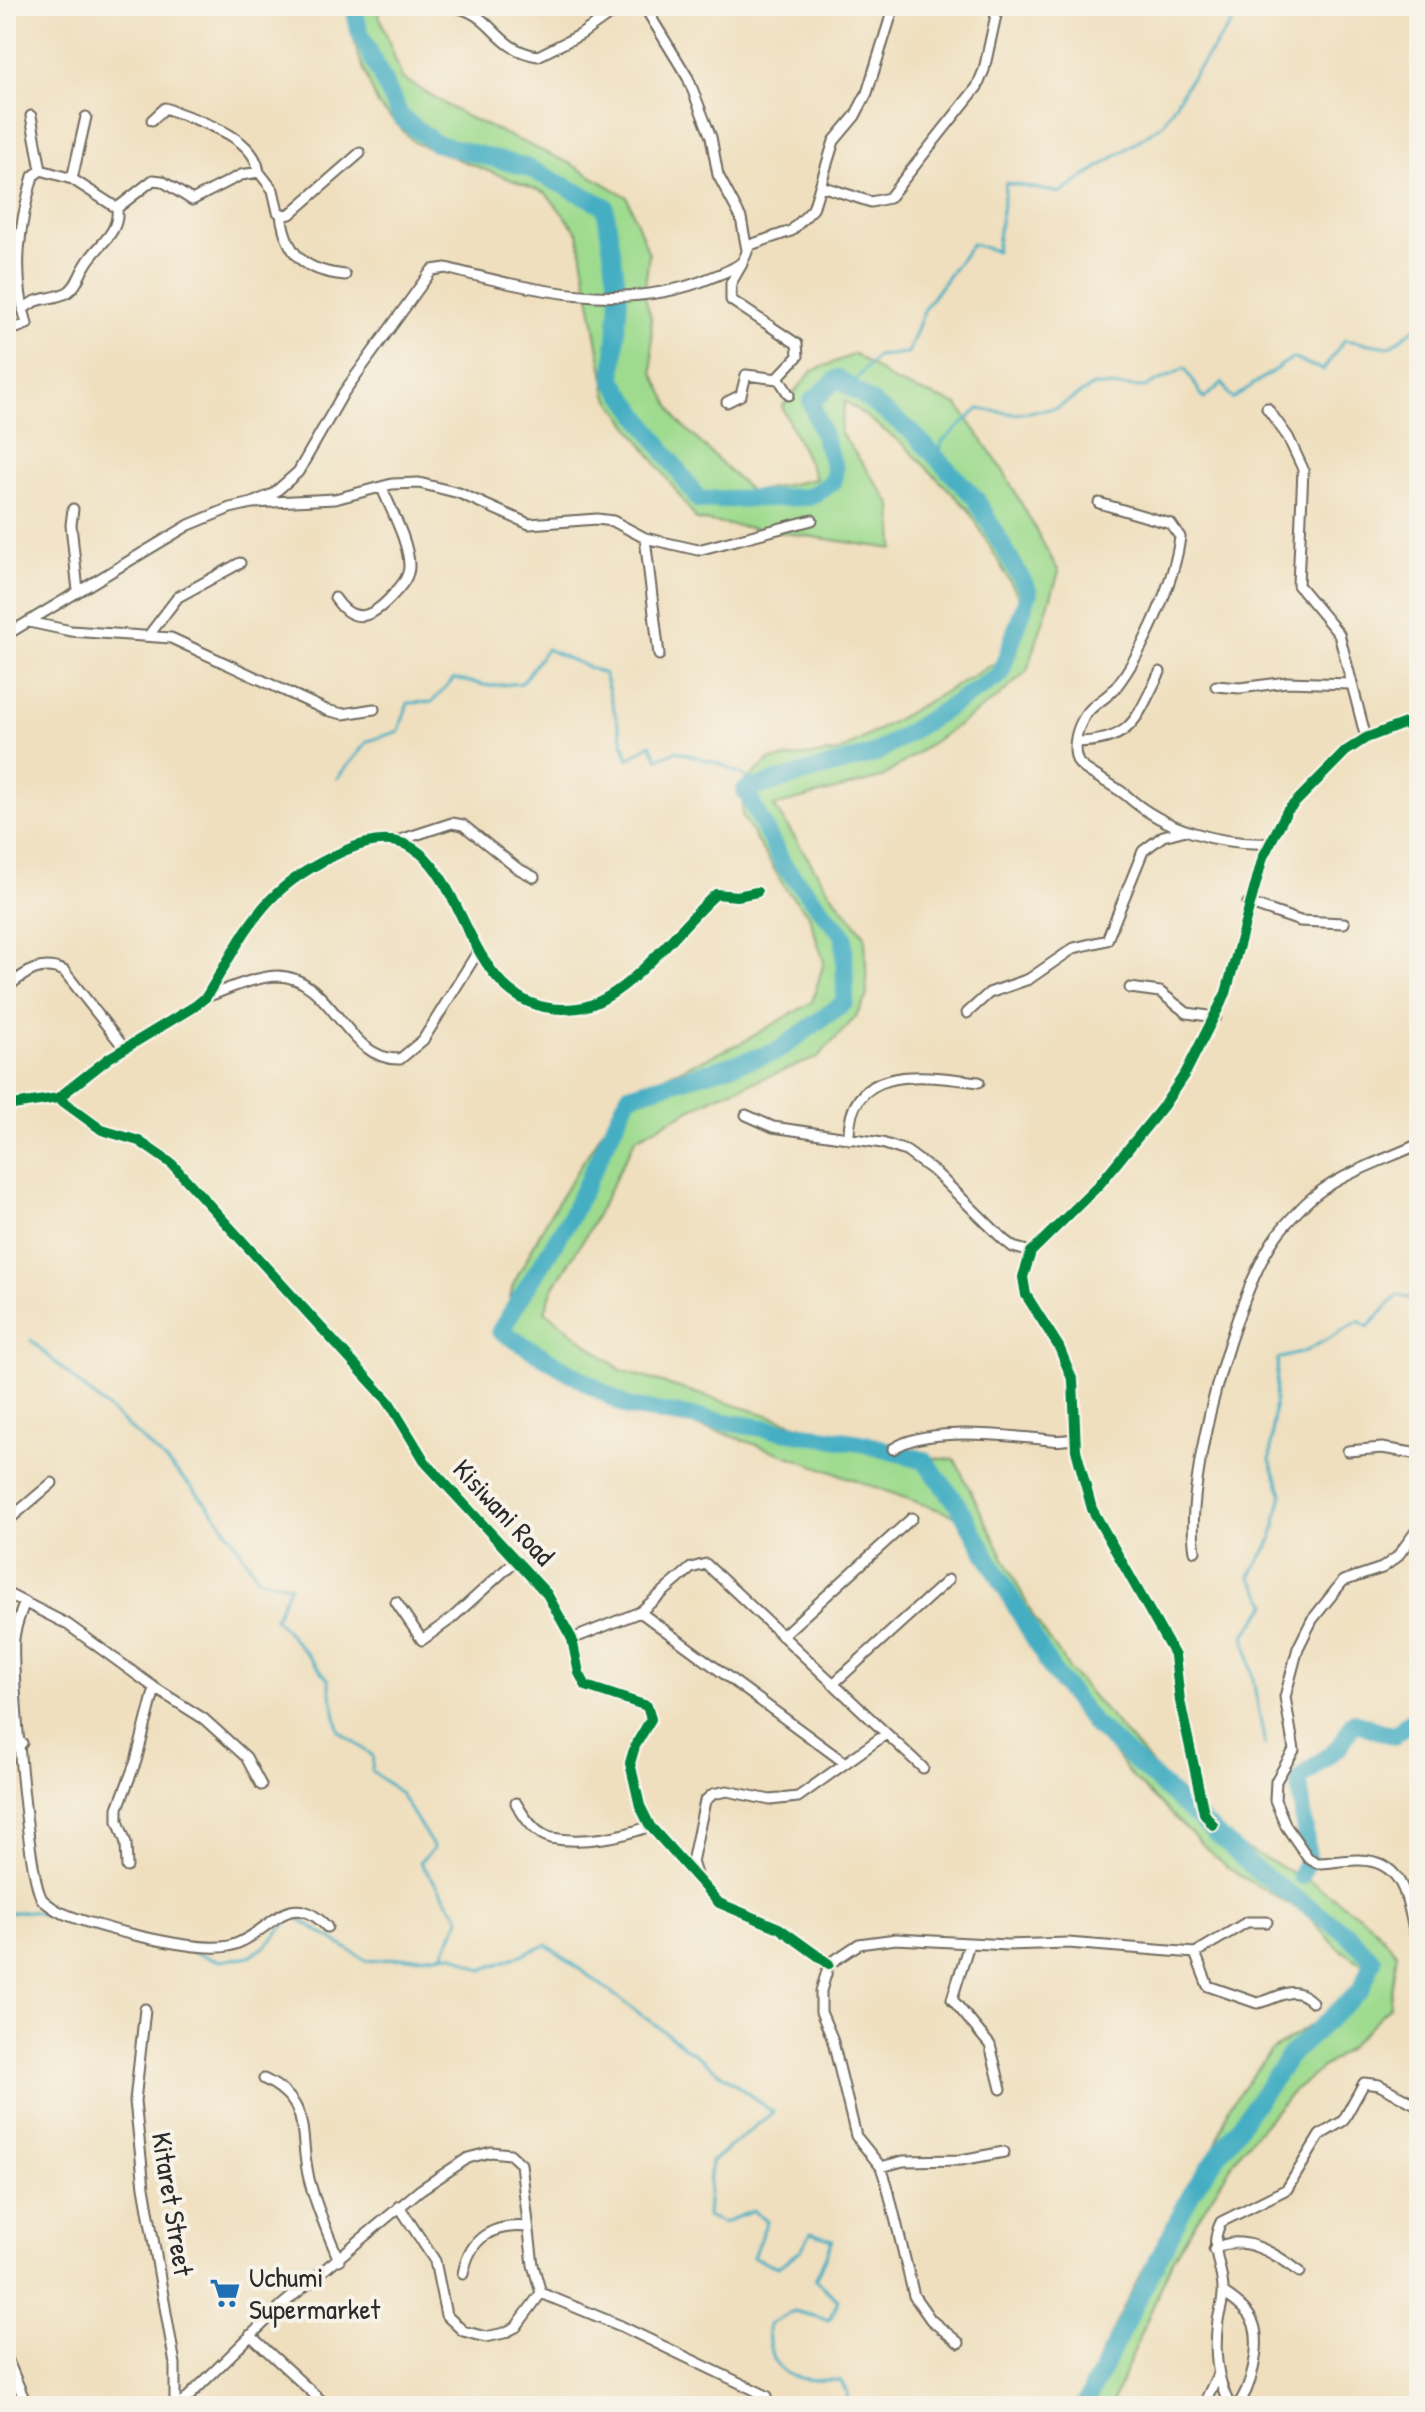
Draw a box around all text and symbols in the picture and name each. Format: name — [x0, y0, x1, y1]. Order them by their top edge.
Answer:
street label: Kisiwani Road — [445, 1450, 563, 1574]
street label: Kitaret Street — [143, 2130, 203, 2279]
place label: Uchumi Supermarket — [249, 2258, 381, 2328]
supermarket icon: Uchumi Supermarket — [208, 2276, 242, 2310]

